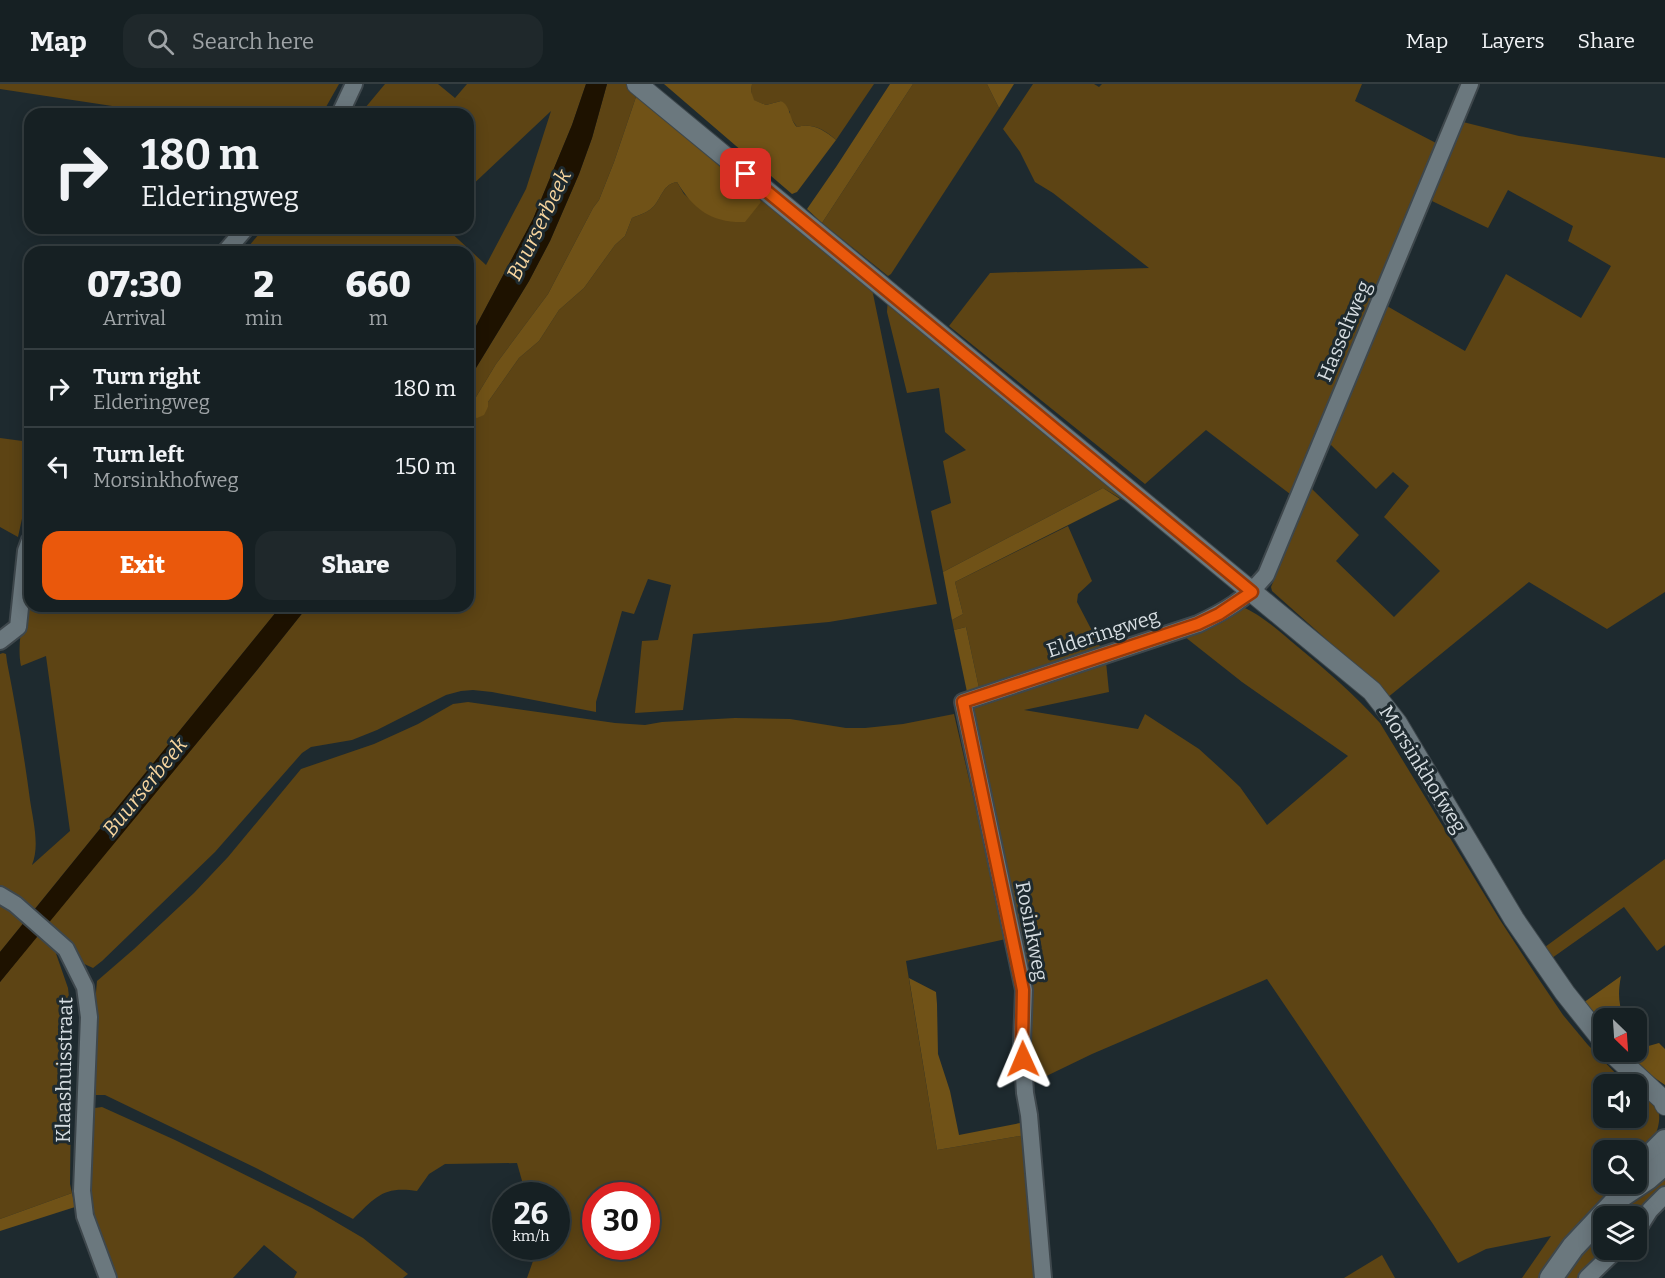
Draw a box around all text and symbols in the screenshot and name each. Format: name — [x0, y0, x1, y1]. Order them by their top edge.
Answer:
search box — [123, 14, 543, 68]
text: Map — [30, 25, 87, 58]
icon: search — [144, 25, 177, 58]
text: Search here — [192, 28, 314, 55]
text: Map — [1406, 28, 1448, 54]
text: Layers — [1481, 28, 1545, 54]
text: Share — [1578, 28, 1635, 54]
text: 180 m — [141, 130, 259, 180]
icon: right — [42, 132, 120, 210]
pin — [720, 148, 771, 199]
icon: arrive — [729, 157, 762, 190]
water label: Buurserbeek — [501, 165, 577, 285]
text: Elderingweg — [141, 181, 299, 213]
text: 07:30 — [87, 263, 182, 307]
text: 2 — [253, 263, 274, 307]
text: 660 — [346, 263, 411, 307]
street label: Hasseltweg — [1312, 277, 1376, 385]
text: Arrival — [103, 306, 166, 330]
text: min — [245, 306, 283, 330]
text: m — [369, 306, 388, 330]
text: Turn right — [93, 363, 201, 390]
icon: right — [42, 372, 75, 405]
text: 180 m — [394, 375, 456, 402]
text: Elderingweg — [93, 390, 210, 414]
text: Turn left — [93, 441, 185, 468]
icon: left — [42, 450, 75, 483]
text: 150 m — [396, 453, 456, 480]
text: Morsinkhofweg — [93, 468, 239, 492]
button: Exit — [42, 531, 243, 600]
button: Share — [255, 531, 456, 600]
street label: Elderingweg — [1044, 604, 1162, 662]
street label: Morsinkhofweg — [1374, 701, 1472, 837]
water label: Buurserbeek — [97, 732, 193, 842]
street label: Rosinkweg — [1011, 879, 1053, 983]
street label: Klaashuisstraat — [51, 997, 77, 1143]
north arrow — [1593, 1008, 1647, 1062]
map controls — [1593, 1008, 1647, 1260]
position arrow — [991, 1027, 1055, 1091]
button: sound — [1593, 1074, 1647, 1128]
button: search — [1593, 1140, 1647, 1194]
speed limit sign: 30 — [582, 1182, 660, 1260]
text: 26 — [514, 1196, 548, 1232]
button: layers — [1593, 1206, 1647, 1260]
text: km/h — [512, 1227, 550, 1245]

